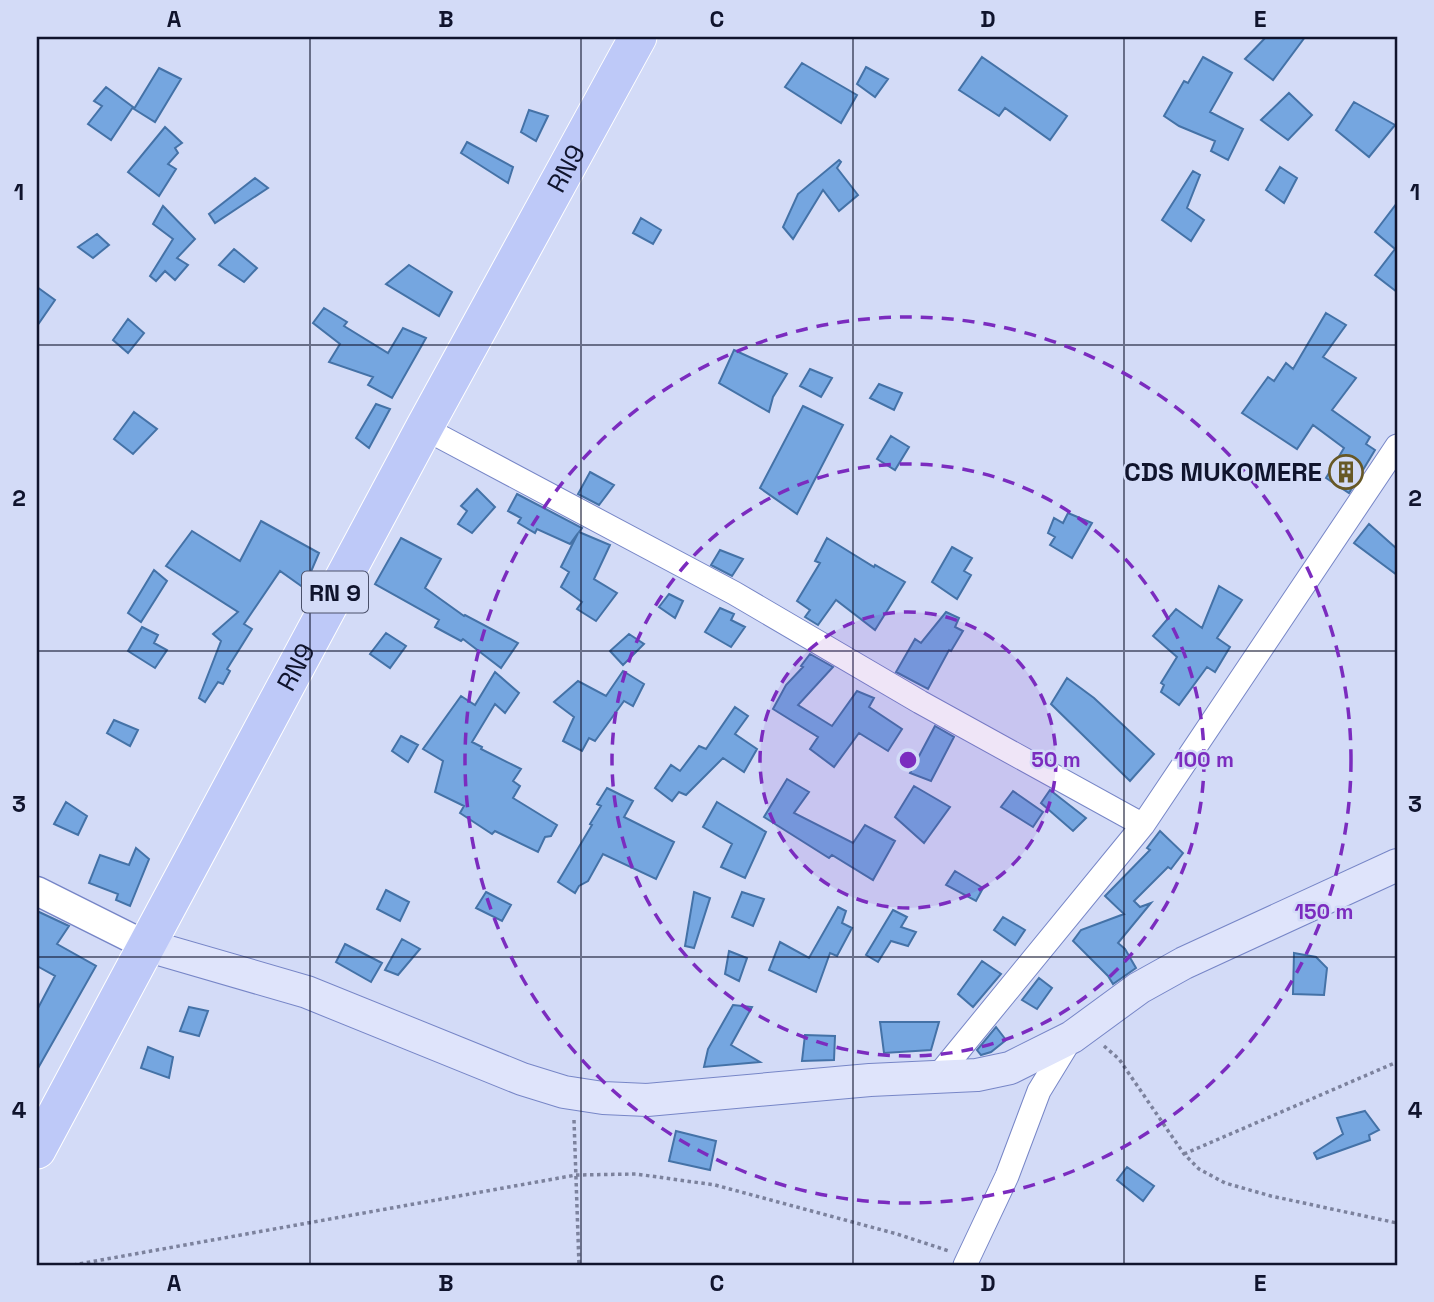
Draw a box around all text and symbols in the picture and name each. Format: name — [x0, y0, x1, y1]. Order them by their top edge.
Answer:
text: A — [167, 4, 182, 34]
text: B — [438, 4, 454, 34]
text: C — [710, 4, 724, 34]
text: D — [980, 4, 996, 34]
text: E — [1254, 4, 1266, 34]
street label: RN9 — [539, 139, 593, 198]
text: 1 — [14, 177, 24, 207]
text: 1 — [1410, 177, 1420, 207]
building icon: CDS MUKOMERE — [1327, 453, 1365, 491]
place label: CDS MUKOMERE — [1124, 455, 1322, 489]
text: 2 — [12, 483, 26, 513]
text: 2 — [1408, 483, 1422, 513]
road number: RN 9 — [302, 572, 368, 612]
street label: RN9 — [269, 637, 323, 697]
text: 50 m — [1031, 746, 1081, 773]
text: 100 m — [1174, 746, 1234, 773]
centre of rings — [896, 748, 920, 772]
text: 3 — [12, 789, 26, 819]
text: 3 — [1408, 789, 1422, 819]
text: 150 m — [1295, 898, 1353, 925]
text: 4 — [12, 1095, 27, 1125]
text: 4 — [1408, 1095, 1423, 1125]
text: A — [167, 1268, 182, 1298]
text: B — [438, 1268, 454, 1298]
text: C — [710, 1268, 724, 1298]
text: D — [980, 1268, 996, 1298]
text: E — [1254, 1268, 1266, 1298]

